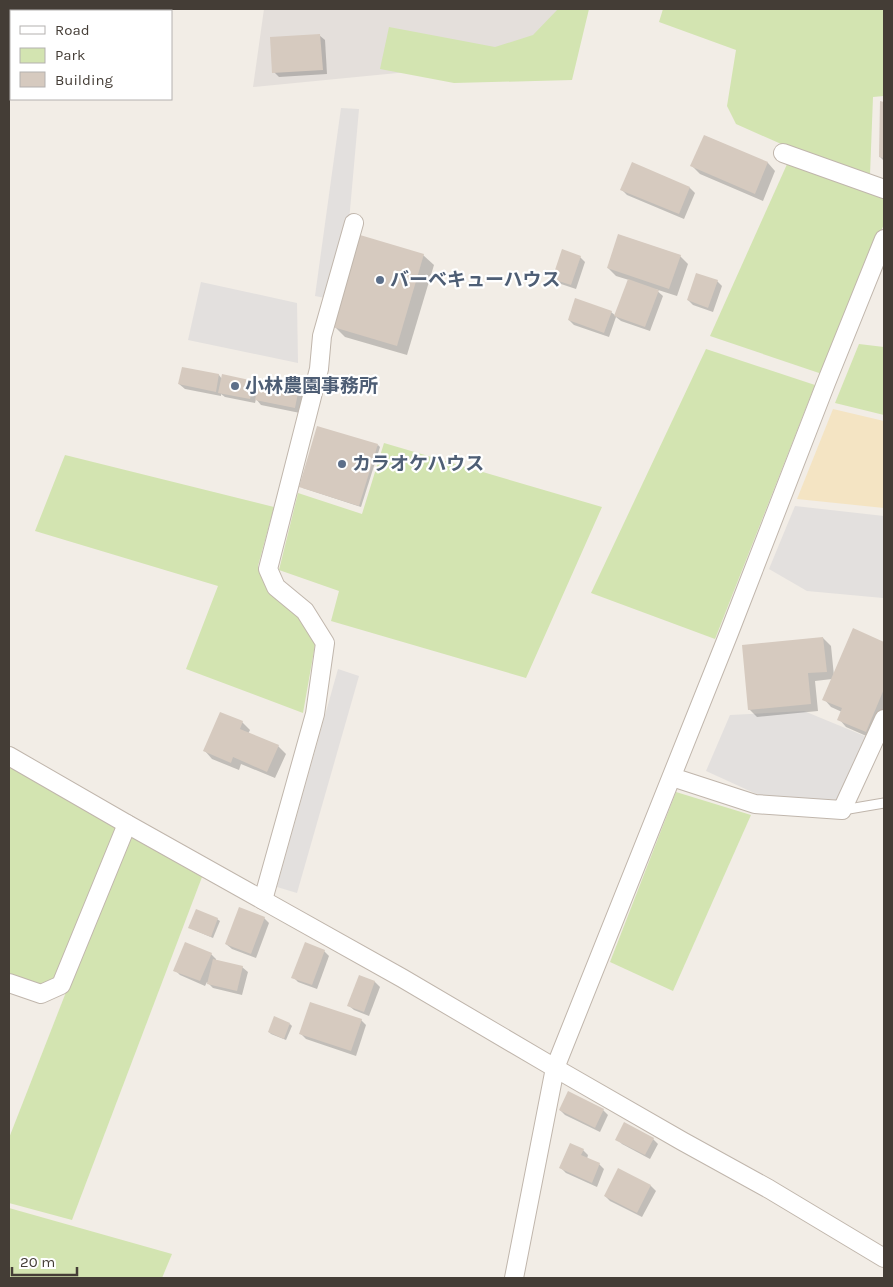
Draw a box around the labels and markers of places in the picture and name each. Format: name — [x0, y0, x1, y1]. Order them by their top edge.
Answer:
place label: バーベキューハウス — [390, 269, 561, 291]
marker: バーベキューハウス — [374, 274, 386, 286]
place label: 小林農園事務所 — [245, 375, 378, 397]
marker: 小林農園事務所 — [229, 380, 241, 392]
place label: カラオケハウス — [352, 453, 484, 475]
marker: カラオケハウス — [336, 458, 348, 470]

